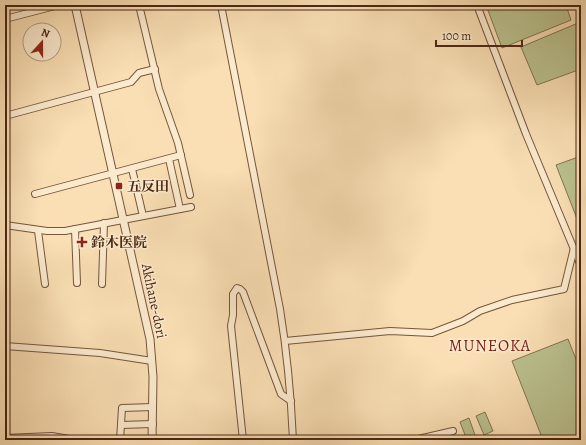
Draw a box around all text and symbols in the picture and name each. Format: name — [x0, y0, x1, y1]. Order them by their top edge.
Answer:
north arrow — [22, 22, 62, 62]
scale bar — [436, 22, 522, 48]
text: N — [39, 25, 52, 42]
text: 100 m — [442, 28, 471, 44]
place label: 五反田 — [127, 177, 169, 196]
marker: 五反田 — [114, 181, 124, 191]
place label: 鈴木医院 — [91, 233, 147, 252]
marker: 鈴木医院 — [76, 236, 88, 248]
street label: Akihane-dori — [137, 261, 171, 340]
district label: MUNEOKA — [449, 335, 531, 357]

